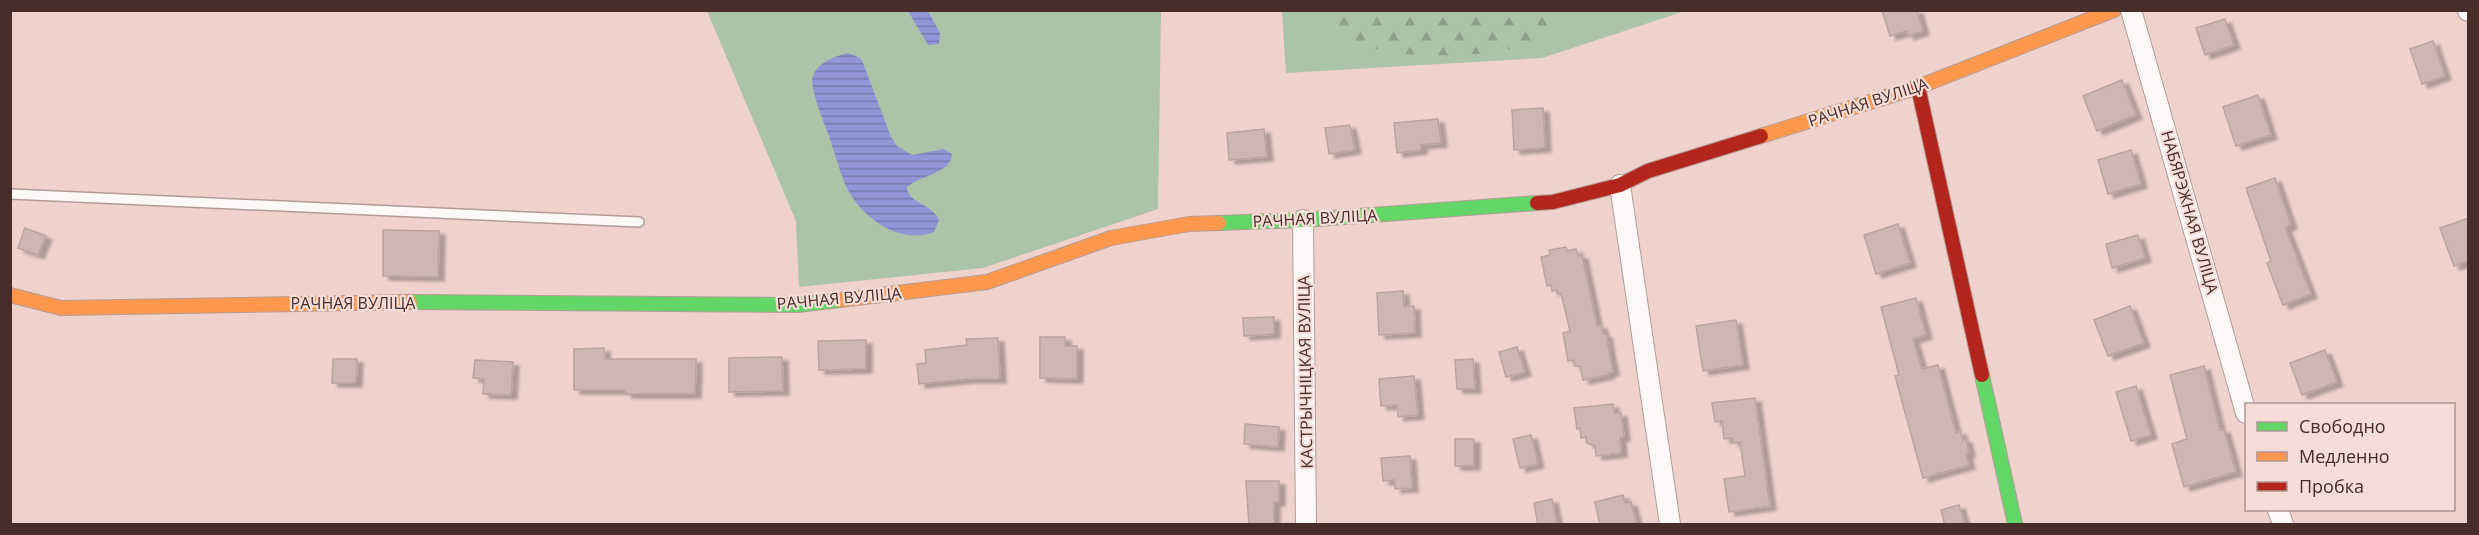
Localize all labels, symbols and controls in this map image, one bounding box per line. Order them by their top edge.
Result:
street label: РАЧНАЯ ВУЛІЦА [1805,72,1932,132]
street label: НАБЯРЭЖНАЯ ВУЛІЦА [2156,128,2224,297]
street label: РАЧНАЯ ВУЛІЦА [1252,204,1379,232]
street label: КАСТРЫЧНІЦКАЯ ВУЛІЦА [1292,274,1318,469]
street label: РАЧНАЯ ВУЛІЦА [776,282,903,314]
street label: РАЧНАЯ ВУЛІЦА [291,292,416,314]
legend [2245,403,2455,511]
text: Свободно [2299,414,2386,438]
text: Медленно [2299,444,2390,468]
text: Пробка [2299,474,2364,498]

